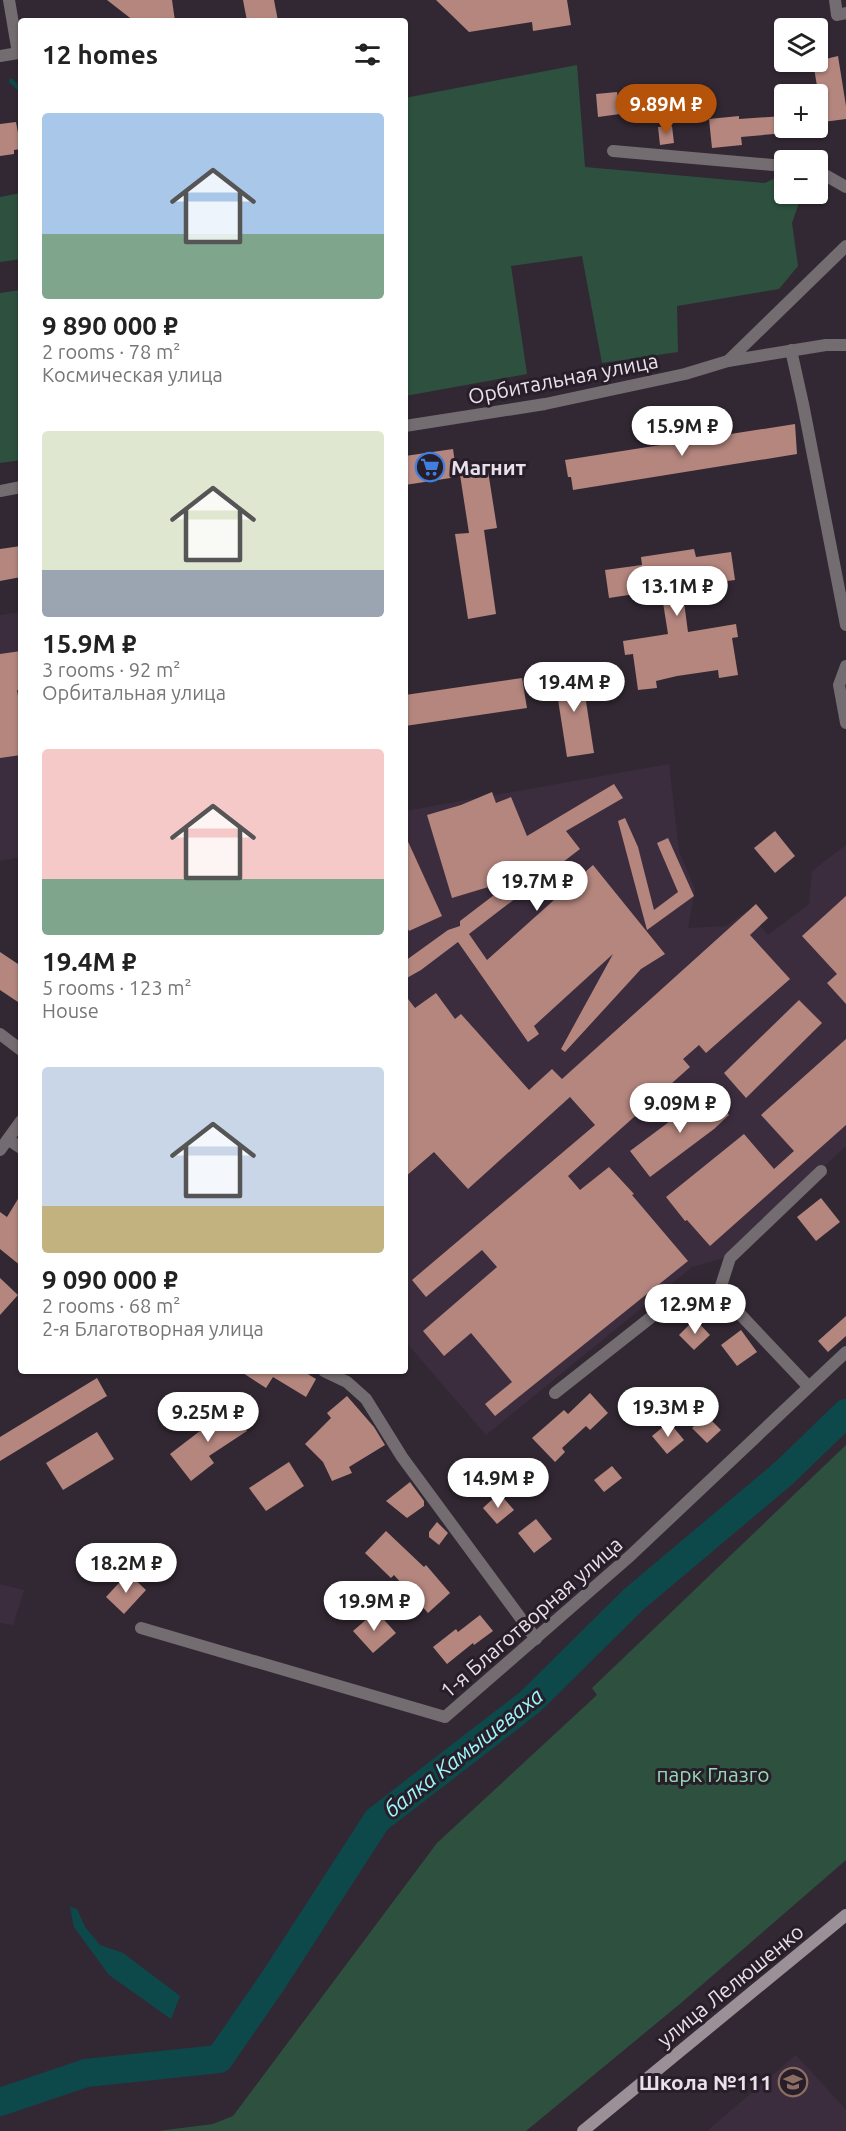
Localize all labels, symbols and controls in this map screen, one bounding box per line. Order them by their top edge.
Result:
map controls [774,18,828,204]
button: layers [774,18,828,72]
icon: filters [351,38,384,71]
text: 12 homes [42,40,158,69]
pin: 9.89M ₽ [611,84,721,135]
button: + [774,84,828,138]
text: 9.89M ₽ [630,92,702,115]
button: − [774,150,828,204]
icon: home [159,152,267,260]
text: 9 890 000 ₽ [42,311,178,340]
text: 2 rooms · 78 m² [42,340,180,363]
street label: Орбитальная улица [466,348,660,408]
text: Космическая улица [42,363,223,386]
pin: 15.9M ₽ [627,406,737,457]
text: 15.9M ₽ [646,414,718,437]
supermarket icon: Магнит [414,451,446,483]
place label: Магнит [451,455,527,479]
icon: home [159,470,267,578]
pin: 13.1M ₽ [622,566,732,617]
text: 13.1M ₽ [641,574,713,597]
text: 15.9M ₽ [42,629,136,658]
text: 3 rooms · 92 m² [42,658,180,681]
pin: 19.4M ₽ [519,662,629,713]
text: 19.4M ₽ [538,670,610,693]
text: Орбитальная улица [42,681,226,704]
icon: home [159,788,267,896]
pin: 19.7M ₽ [482,861,592,912]
text: 19.7M ₽ [501,869,573,892]
text: 19.4M ₽ [42,947,136,976]
text: 5 rooms · 123 m² [42,976,192,999]
text: House [42,999,99,1022]
pin: 9.09M ₽ [625,1083,735,1134]
text: 9.09M ₽ [644,1091,716,1114]
icon: home [159,1106,267,1214]
text: 9 090 000 ₽ [42,1265,178,1294]
pin: 12.9M ₽ [640,1284,750,1335]
text: 12.9M ₽ [659,1292,731,1315]
text: 2 rooms · 68 m² [42,1294,180,1317]
text: 2-я Благотворная улица [42,1317,264,1340]
pin: 19.3M ₽ [613,1387,723,1438]
pin: 9.25M ₽ [153,1392,263,1443]
text: 19.3M ₽ [632,1395,704,1418]
text: 9.25M ₽ [172,1400,244,1423]
pin: 14.9M ₽ [443,1458,553,1509]
text: 14.9M ₽ [462,1466,534,1489]
street label: 1-я Благотворная улица [435,1532,627,1702]
pin: 18.2M ₽ [71,1543,181,1594]
text: 18.2M ₽ [90,1551,162,1574]
pin: 19.9M ₽ [319,1581,429,1632]
text: 19.9M ₽ [338,1589,410,1612]
water label: балка Камышеваха [379,1682,547,1822]
park label: парк Глазго [656,1762,770,1786]
street label: улица Лелюшенко [652,1919,808,2051]
school or university icon: Школа №111 [777,2066,809,2098]
place label: Школа №111 [639,2070,772,2094]

